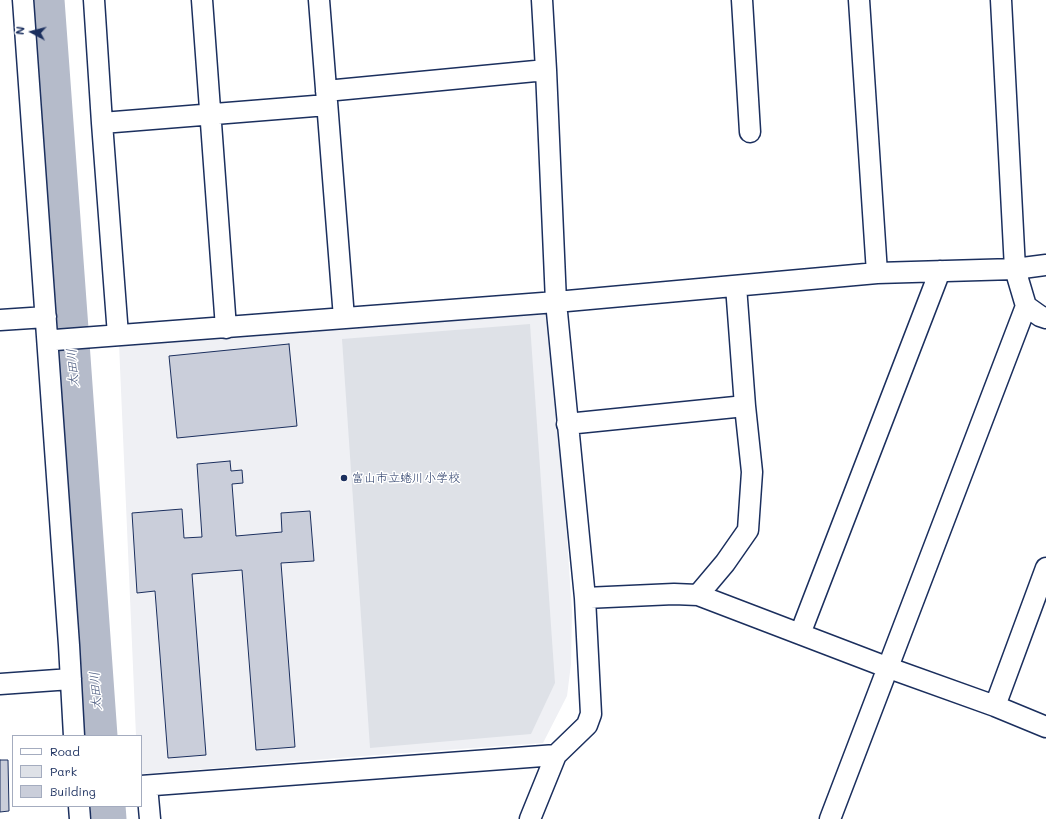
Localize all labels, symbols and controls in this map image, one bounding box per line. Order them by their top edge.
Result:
north arrow [12,12,52,52]
text: N [12,25,28,36]
water label: 太田川 [64,348,82,388]
place label: 富山市立蜷川小学校 [352,471,460,485]
marker: 富山市立蜷川小学校 [339,473,349,483]
water label: 太田川 [87,671,105,711]
legend [12,735,142,807]
text: Road [50,743,80,759]
text: Park [50,763,77,779]
text: Building [50,783,96,799]

